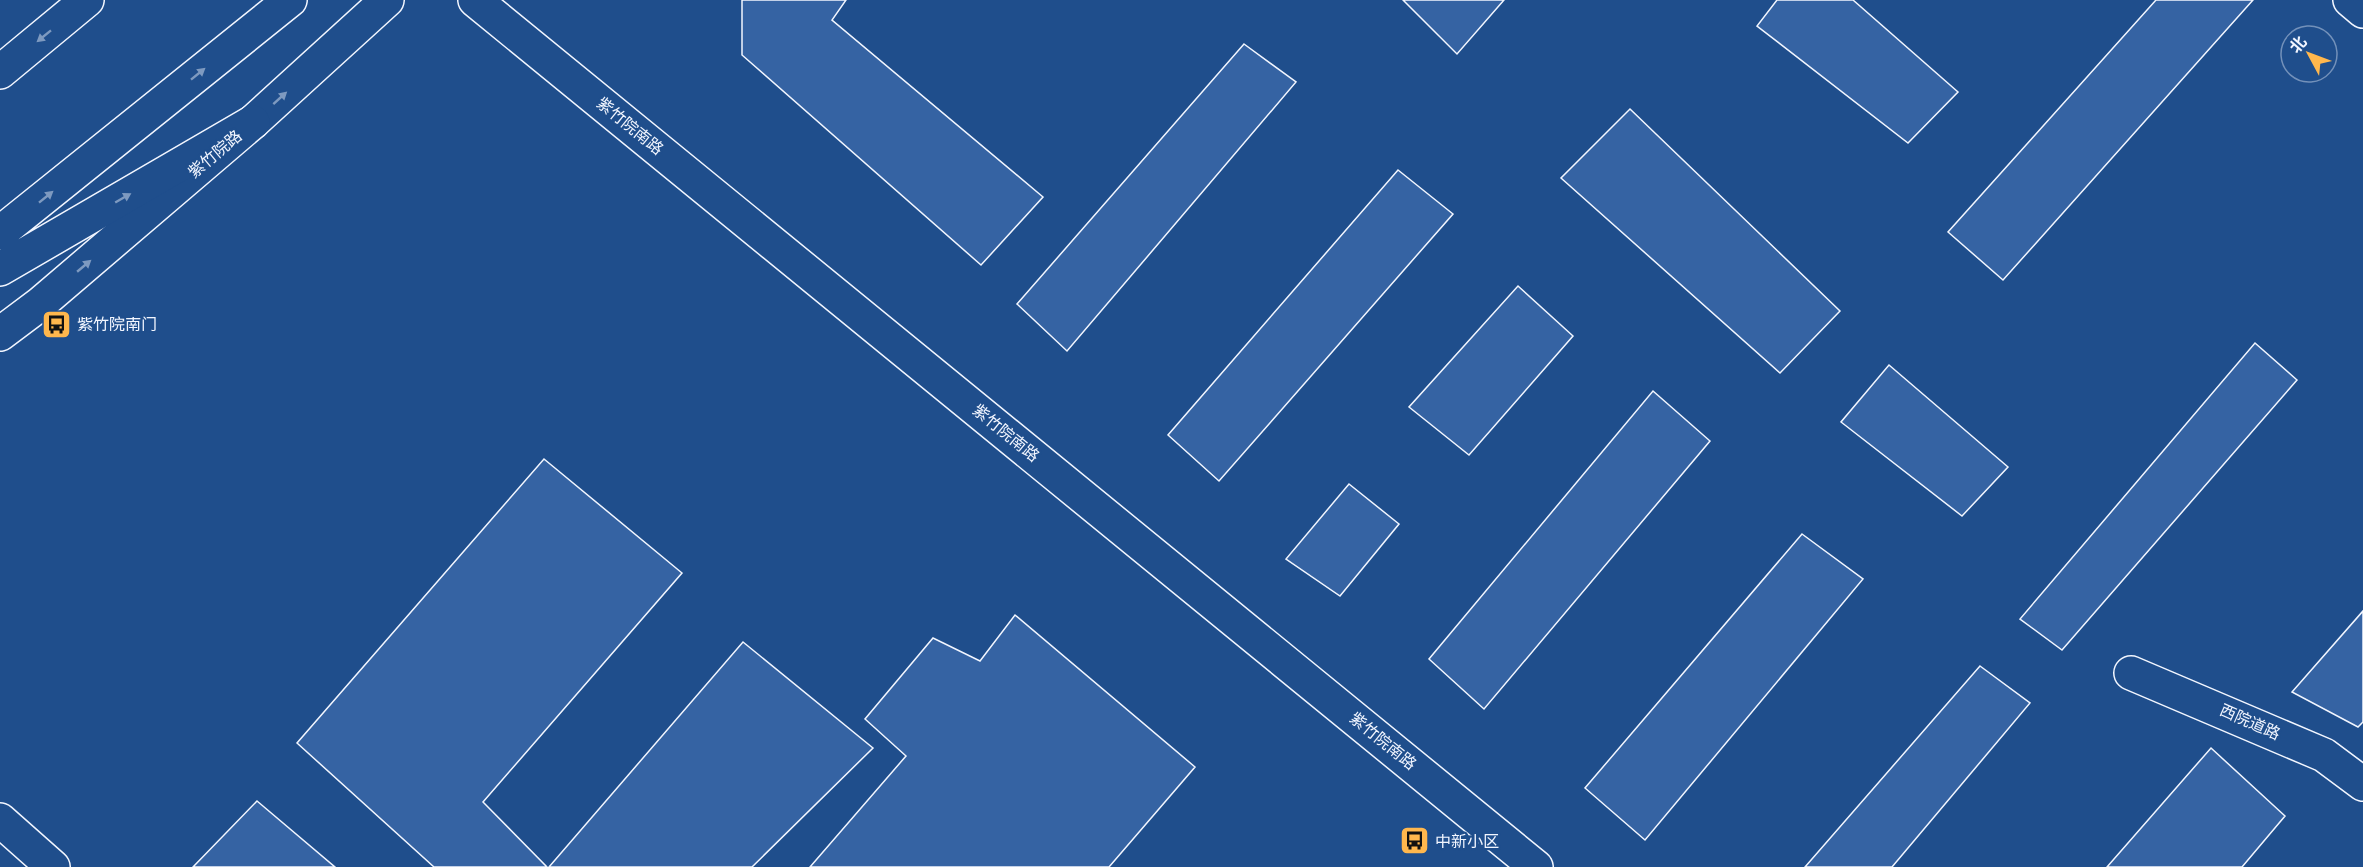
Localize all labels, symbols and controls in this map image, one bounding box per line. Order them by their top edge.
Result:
north arrow [2279,24,2339,84]
one-way arrow [36,29,51,41]
text: 北 [2286,32,2310,57]
one-way arrow [190,69,205,81]
one-way arrow [272,92,287,105]
street label: 紫竹院南路 [593,93,667,159]
street label: 紫竹院路 [184,126,246,182]
one-way arrow [38,191,53,203]
one-way arrow [115,192,131,203]
one-way arrow [76,260,91,273]
bus stop icon: 紫竹院南门 [40,308,72,340]
place label: 紫竹院南门 [77,315,157,334]
street label: 紫竹院南路 [969,400,1043,466]
street label: 西院道路 [2217,700,2283,744]
street label: 紫竹院南路 [1346,708,1420,774]
bus stop icon: 中新小区 [1398,825,1430,857]
place label: 中新小区 [1435,832,1499,851]

